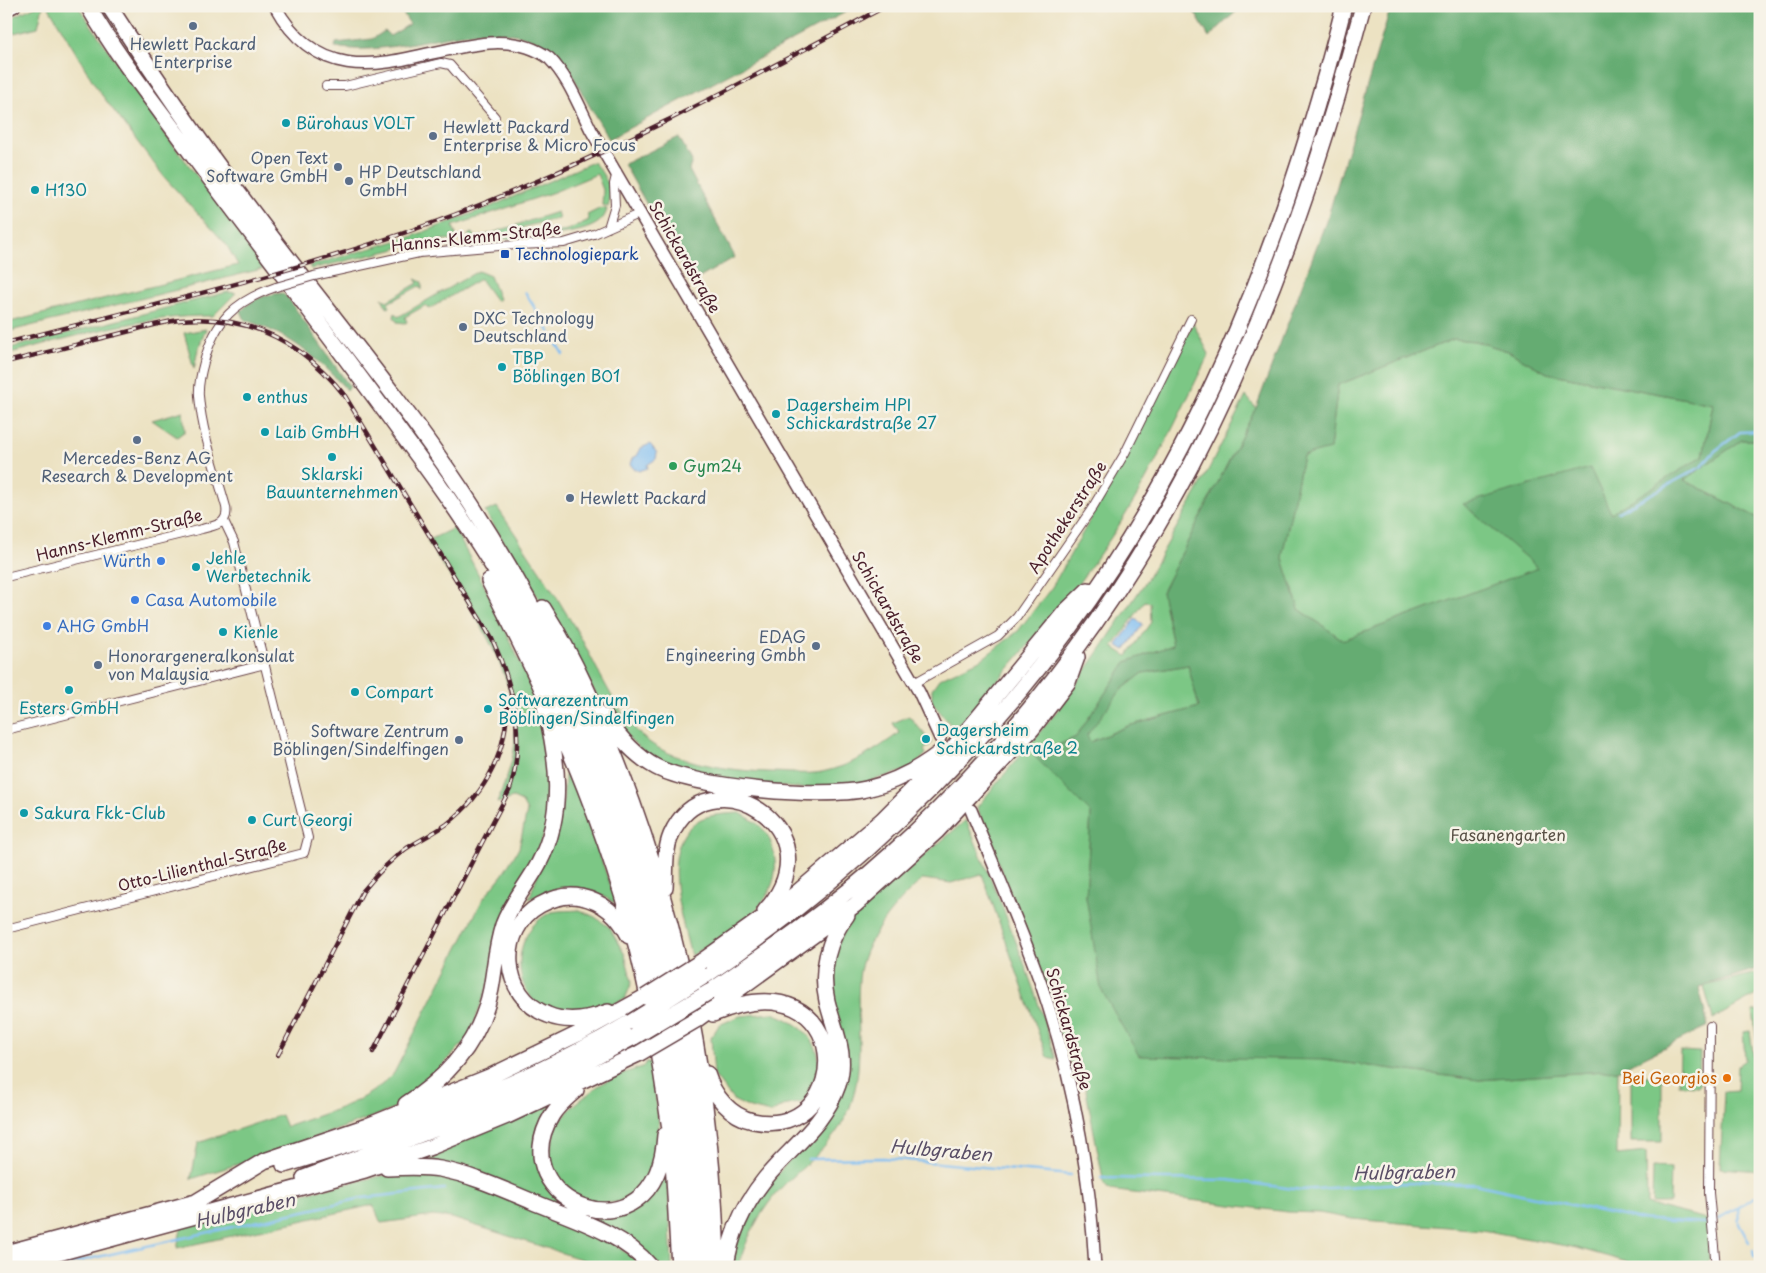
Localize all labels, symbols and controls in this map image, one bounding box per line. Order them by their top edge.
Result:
marker: Hewlett Packard Enterprise [187,20,199,32]
place label: Hewlett Packard Enterprise [130,31,256,73]
place label: Bürohaus VOLT [296,110,415,134]
place label: Hewlett Packard Enterprise & Micro Focus [443,114,636,156]
marker: Bürohaus VOLT [280,117,292,129]
marker: Hewlett Packard Enterprise & Micro Focus [427,130,439,142]
place label: Open Text Software GmbH [206,145,328,187]
place label: HP Deutschland GmbH [359,159,481,201]
marker: Open Text Software GmbH [332,161,344,173]
marker: HP Deutschland GmbH [343,175,355,187]
place label: H130 [45,177,87,201]
marker: H130 [29,184,41,196]
street label: Schickardstraße [644,196,728,317]
street label: Hanns-Klemm-Straße [390,215,562,257]
place label: Technologiepark [515,241,639,265]
marker: Technologiepark [499,248,511,260]
place label: DXC Technology Deutschland [473,305,594,347]
marker: DXC Technology Deutschland [457,321,469,333]
place label: TBP Böblingen B01 [512,345,620,387]
marker: TBP Böblingen B01 [496,361,508,373]
place label: enthus [257,384,308,408]
marker: enthus [241,391,253,403]
place label: Dagersheim HPI Schickardstraße 27 [786,392,937,434]
marker: Dagersheim HPI Schickardstraße 27 [770,408,782,420]
place label: Laib GmbH [275,419,360,443]
marker: Laib GmbH [259,426,271,438]
marker: Mercedes-Benz AG Research & Development [131,434,143,446]
place label: Mercedes-Benz AG Research & Development [41,445,233,487]
marker: Sklarski Bauunternehmen [326,451,338,463]
place label: Gym24 [683,453,742,477]
street label: Apothekerstraße [1021,455,1112,577]
marker: Gym24 [667,460,679,472]
place label: Sklarski Bauunternehmen [266,461,398,503]
place label: Hewlett Packard [580,485,706,509]
marker: Hewlett Packard [564,492,576,504]
street label: Hanns-Klemm-Straße [33,502,204,566]
place label: Jehle Werbetechnik [206,545,311,587]
street label: Schickardstraße [847,546,931,667]
place label: Würth [103,548,151,572]
marker: Würth [155,555,167,567]
marker: Jehle Werbetechnik [190,561,202,573]
place label: Casa Automobile [145,587,277,611]
marker: Casa Automobile [129,594,141,606]
place label: AHG GmbH [57,613,149,637]
place label: Kienle [233,619,279,643]
marker: AHG GmbH [41,620,53,632]
place label: EDAG Engineering Gmbh [666,624,806,666]
marker: Kienle [217,626,229,638]
marker: EDAG Engineering Gmbh [810,640,822,652]
place label: Honorargeneralkonsulat von Malaysia [108,643,295,685]
marker: Honorargeneralkonsulat von Malaysia [92,659,104,671]
place label: Compart [365,679,434,703]
marker: Esters GmbH [63,684,75,696]
marker: Compart [349,686,361,698]
place label: Softwarezentrum Böblingen/Sindelfingen [498,687,675,729]
place label: Esters GmbH [19,695,119,719]
marker: Softwarezentrum Böblingen/Sindelfingen [482,703,494,715]
place label: Dagersheim Schickardstraße 2 [936,717,1078,759]
place label: Software Zentrum Böblingen/Sindelfingen [272,718,449,760]
marker: Dagersheim Schickardstraße 2 [920,733,932,745]
marker: Software Zentrum Böblingen/Sindelfingen [453,734,465,746]
place label: Sakura Fkk-Club [34,800,166,824]
marker: Sakura Fkk-Club [18,807,30,819]
place label: Curt Georgi [262,807,353,831]
marker: Curt Georgi [246,814,258,826]
park label: Fasanengarten [1450,822,1566,846]
street label: Otto-Lilienthal-Straße [115,831,289,897]
street label: Schickardstraße [1041,965,1099,1093]
place label: Bei Georgios [1621,1065,1717,1089]
marker: Bei Georgios [1721,1072,1733,1084]
water label: Hulbgraben [889,1132,994,1167]
water label: Hulbgraben [1353,1157,1456,1186]
water label: Hulbgraben [192,1185,298,1234]

